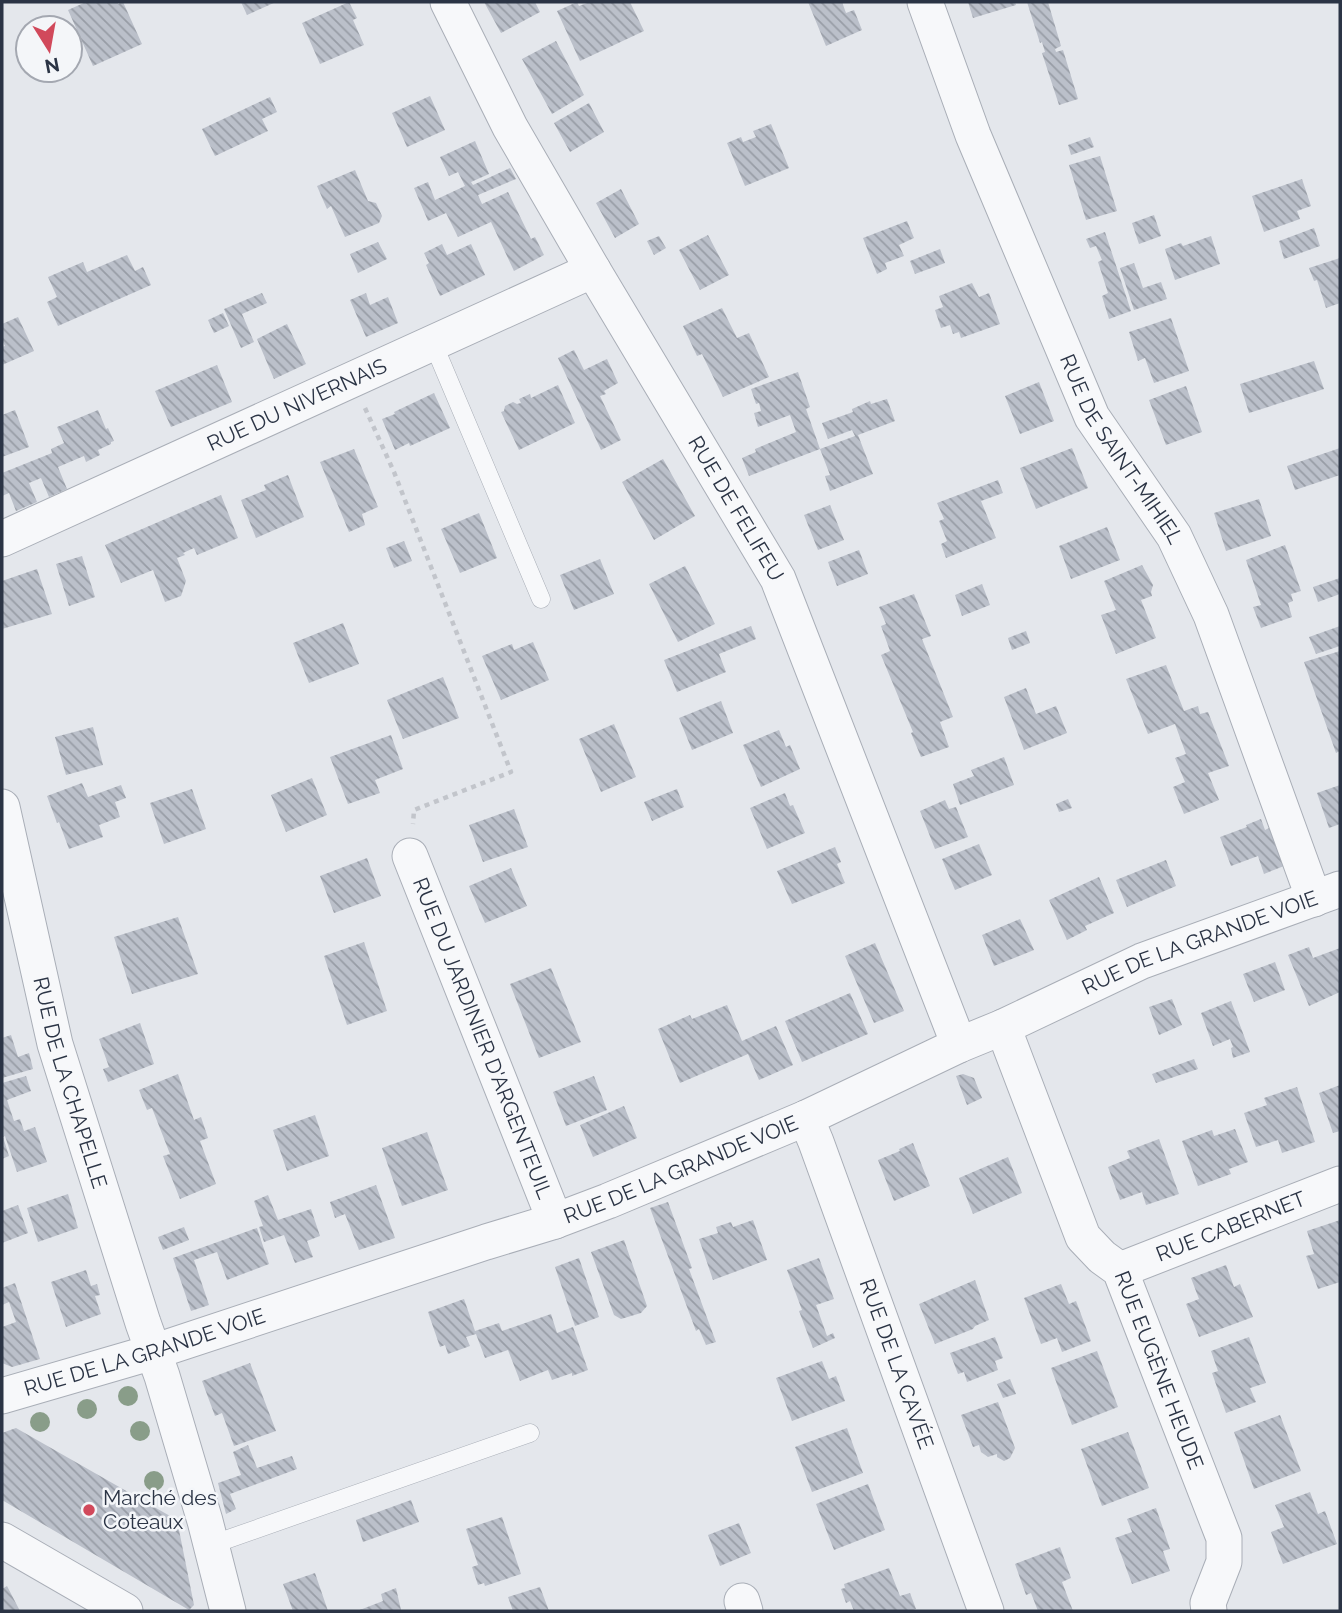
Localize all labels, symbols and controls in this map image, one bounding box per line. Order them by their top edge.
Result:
north arrow [14,14,84,84]
text: N [43,54,61,78]
street label: RUE DE SAINT-MIHIEL [1055,350,1189,548]
street label: RUE DU NIVERNAIS [203,353,391,456]
street label: RUE DE FELIFEU [683,431,789,585]
street label: RUE DU JARDINIER D'ARGENTEUIL [408,874,558,1202]
street label: RUE DE LA GRANDE VOIE [1078,885,1321,1000]
street label: RUE DE LA CHAPELLE [28,974,113,1191]
street label: RUE DE LA GRANDE VOIE [560,1110,802,1229]
street label: RUE CABERNET [1152,1186,1309,1267]
street label: RUE EUGÈNE HEUDE [1110,1267,1209,1473]
street label: RUE DE LA CAVÉE [855,1275,939,1452]
street label: RUE DE LA GRANDE VOIE [21,1303,268,1401]
place label: Marché des Coteaux [103,1485,217,1534]
marker: Marché des Coteaux [81,1502,97,1518]

